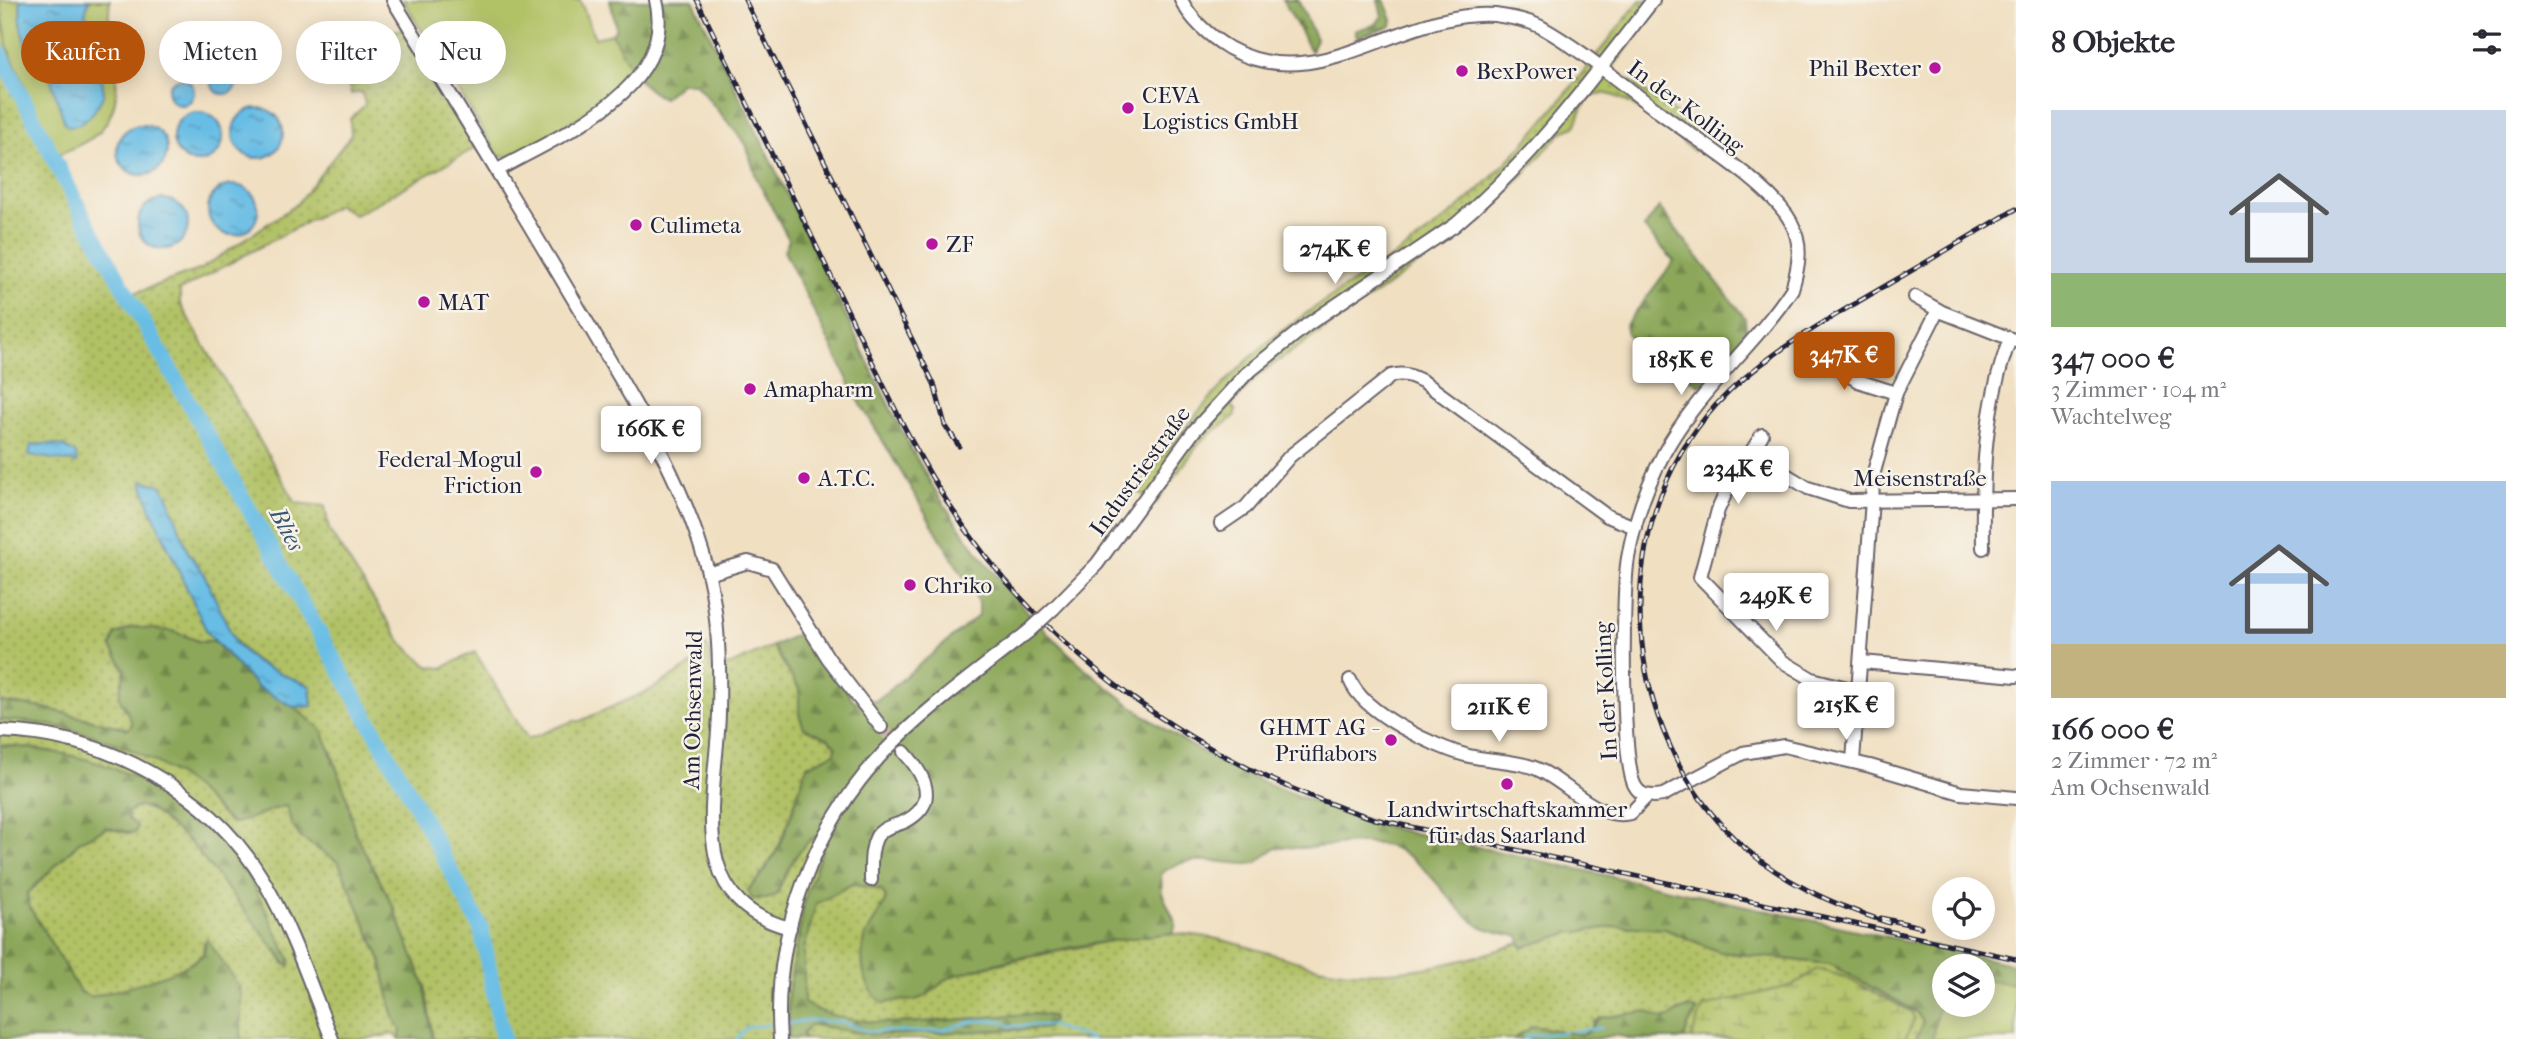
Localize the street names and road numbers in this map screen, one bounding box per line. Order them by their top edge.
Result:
street label: In der Kolling [1622,54,1750,160]
street label: Industriestraße [1084,401,1196,541]
street label: Meisenstraße [1853,465,1987,492]
street label: In der Kolling [1589,620,1623,761]
street label: Am Ochsenwald [678,630,708,791]

